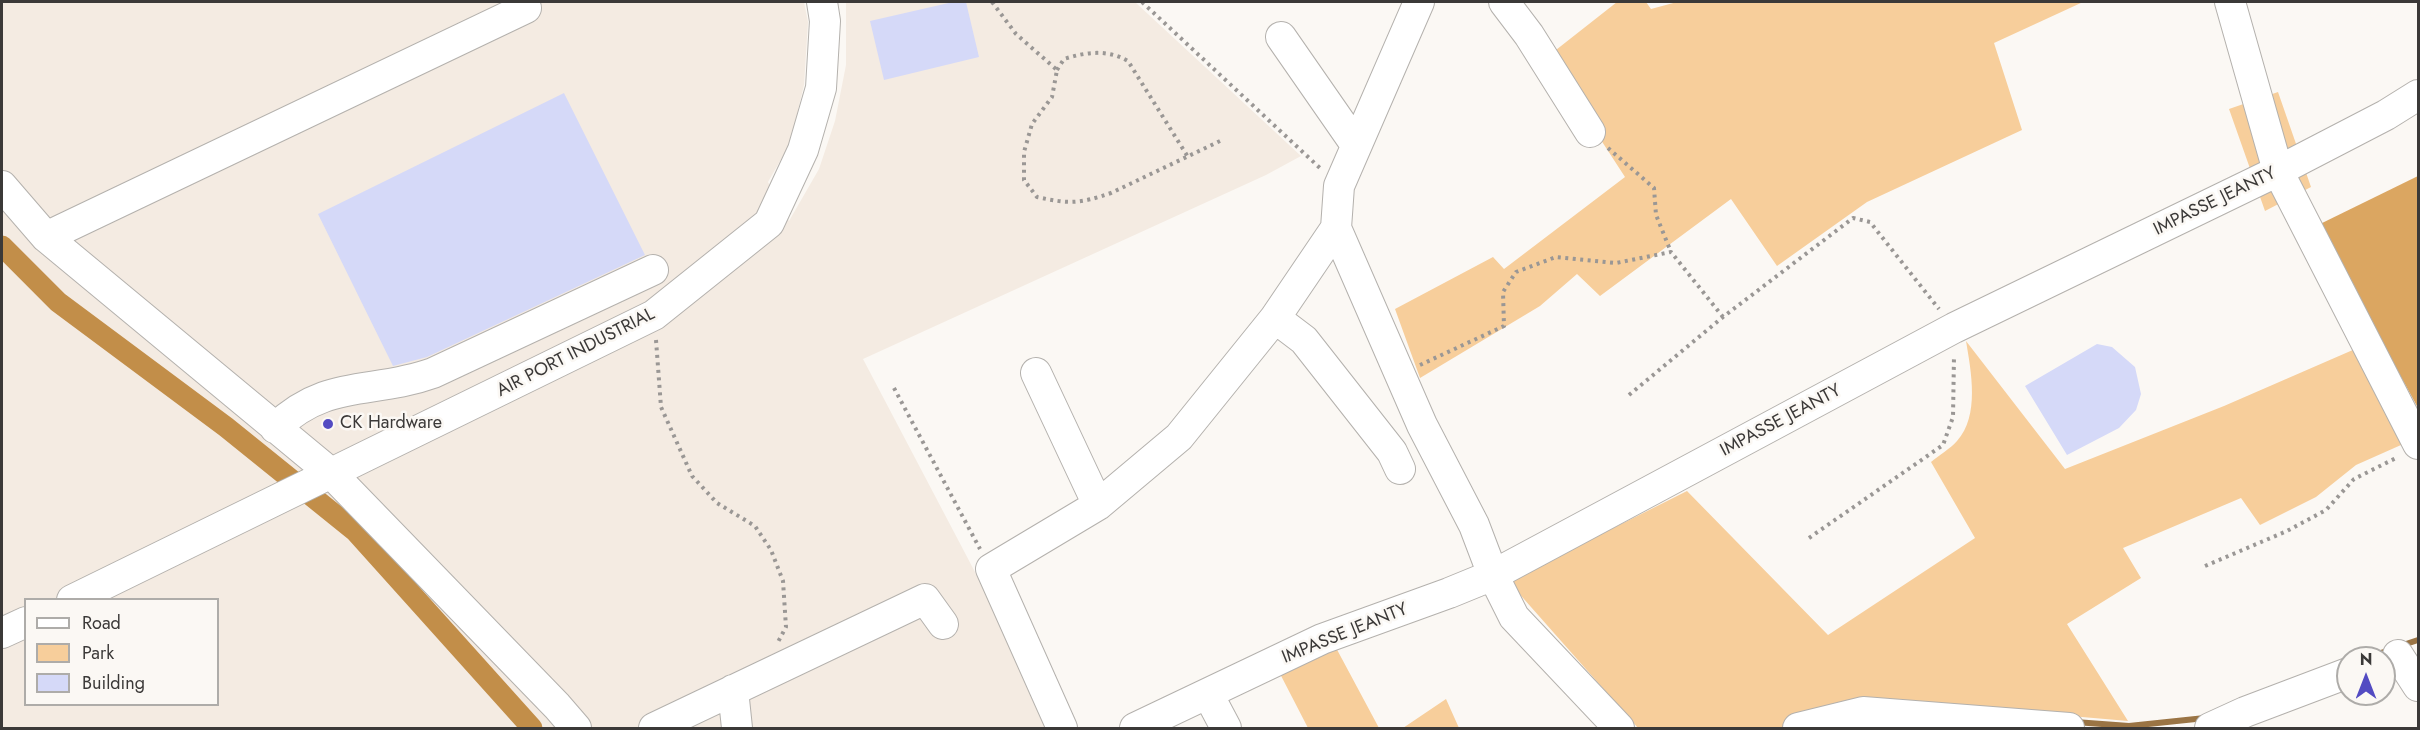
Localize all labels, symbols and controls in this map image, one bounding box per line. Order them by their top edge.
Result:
street label: IMPASSE JEANTY [2150,163,2280,241]
street label: AIR PORT INDUSTRIAL [493,304,659,402]
street label: IMPASSE JEANTY [1717,380,1845,462]
place label: CK Hardware [340,413,442,435]
marker: CK Hardware [321,417,335,431]
legend [24,598,219,706]
street label: IMPASSE JEANTY [1279,599,1411,669]
text: Road [82,610,121,636]
text: Park [82,640,114,666]
north arrow [2336,646,2396,706]
text: N [2360,648,2372,671]
text: Building [82,670,145,696]

